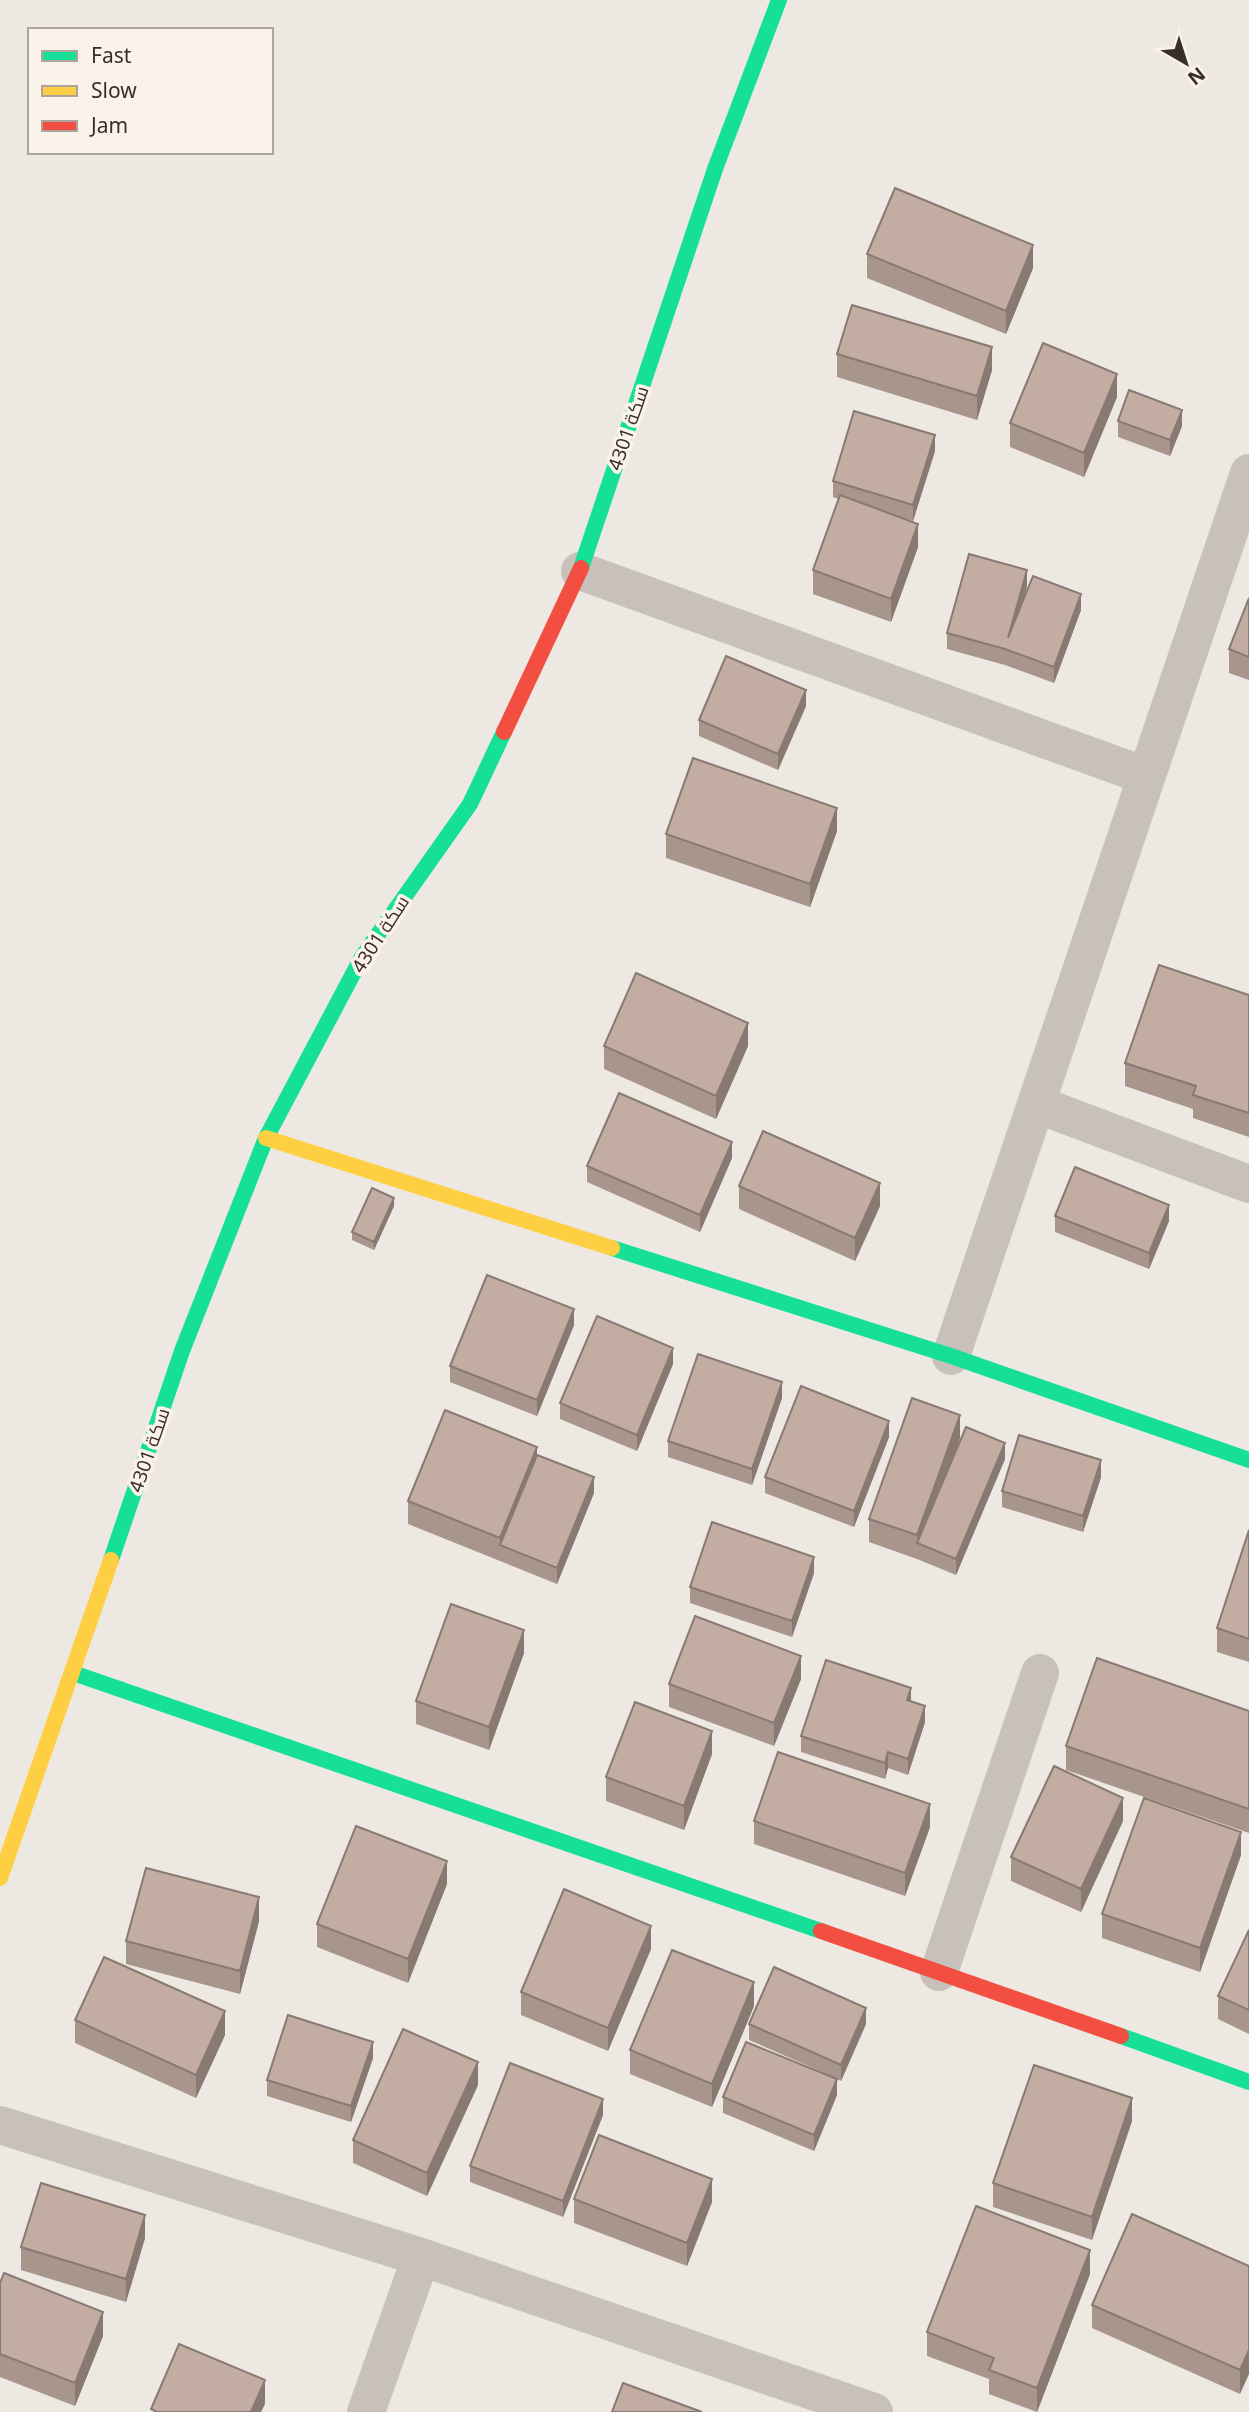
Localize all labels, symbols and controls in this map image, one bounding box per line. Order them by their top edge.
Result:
legend [28,28,273,154]
north arrow [1151,28,1221,98]
text: Fast [91,41,132,69]
text: N [1183,61,1211,91]
text: Slow [91,76,137,104]
text: Jam [89,111,128,139]
street label: سكة 4301 [601,382,655,474]
street label: سكة 4301 [345,890,415,978]
street label: سكة 4301 [122,1404,176,1496]

